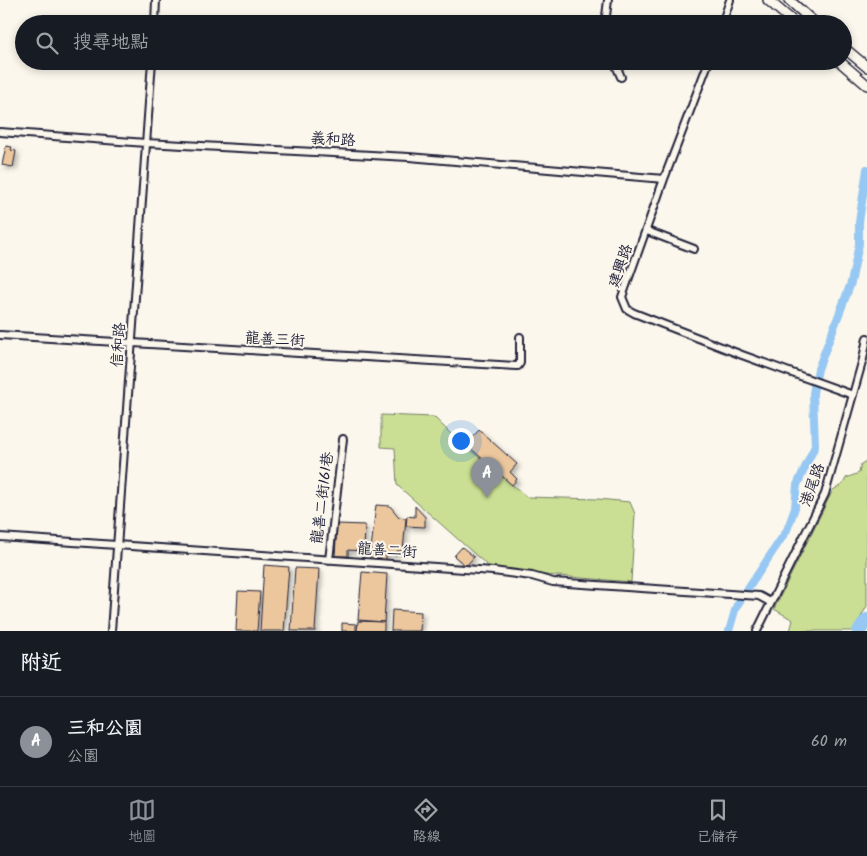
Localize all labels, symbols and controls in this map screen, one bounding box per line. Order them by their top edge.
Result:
search box [15,15,852,70]
text: 搜尋地點 [73,28,149,58]
icon: search [33,29,61,57]
street label: 義和路 [310,127,356,153]
street label: 建興路 [602,241,640,291]
street label: 信和路 [105,322,133,368]
street label: 龍善三街 [244,326,306,354]
your location [448,428,474,454]
street label: 龍善二街161巷 [305,451,341,545]
pin: A [471,457,503,498]
street label: 港尾路 [794,460,832,510]
street label: 龍善二街 [356,537,418,565]
text: 附近 [20,647,62,680]
text: 三和公園 [67,714,143,744]
text: A [31,729,41,754]
text: 60 m [811,729,847,754]
text: 公園 [67,744,99,769]
tab: 地圖 [128,796,156,848]
tab: 路線 [412,796,440,848]
tab: 已儲存 [697,796,739,848]

